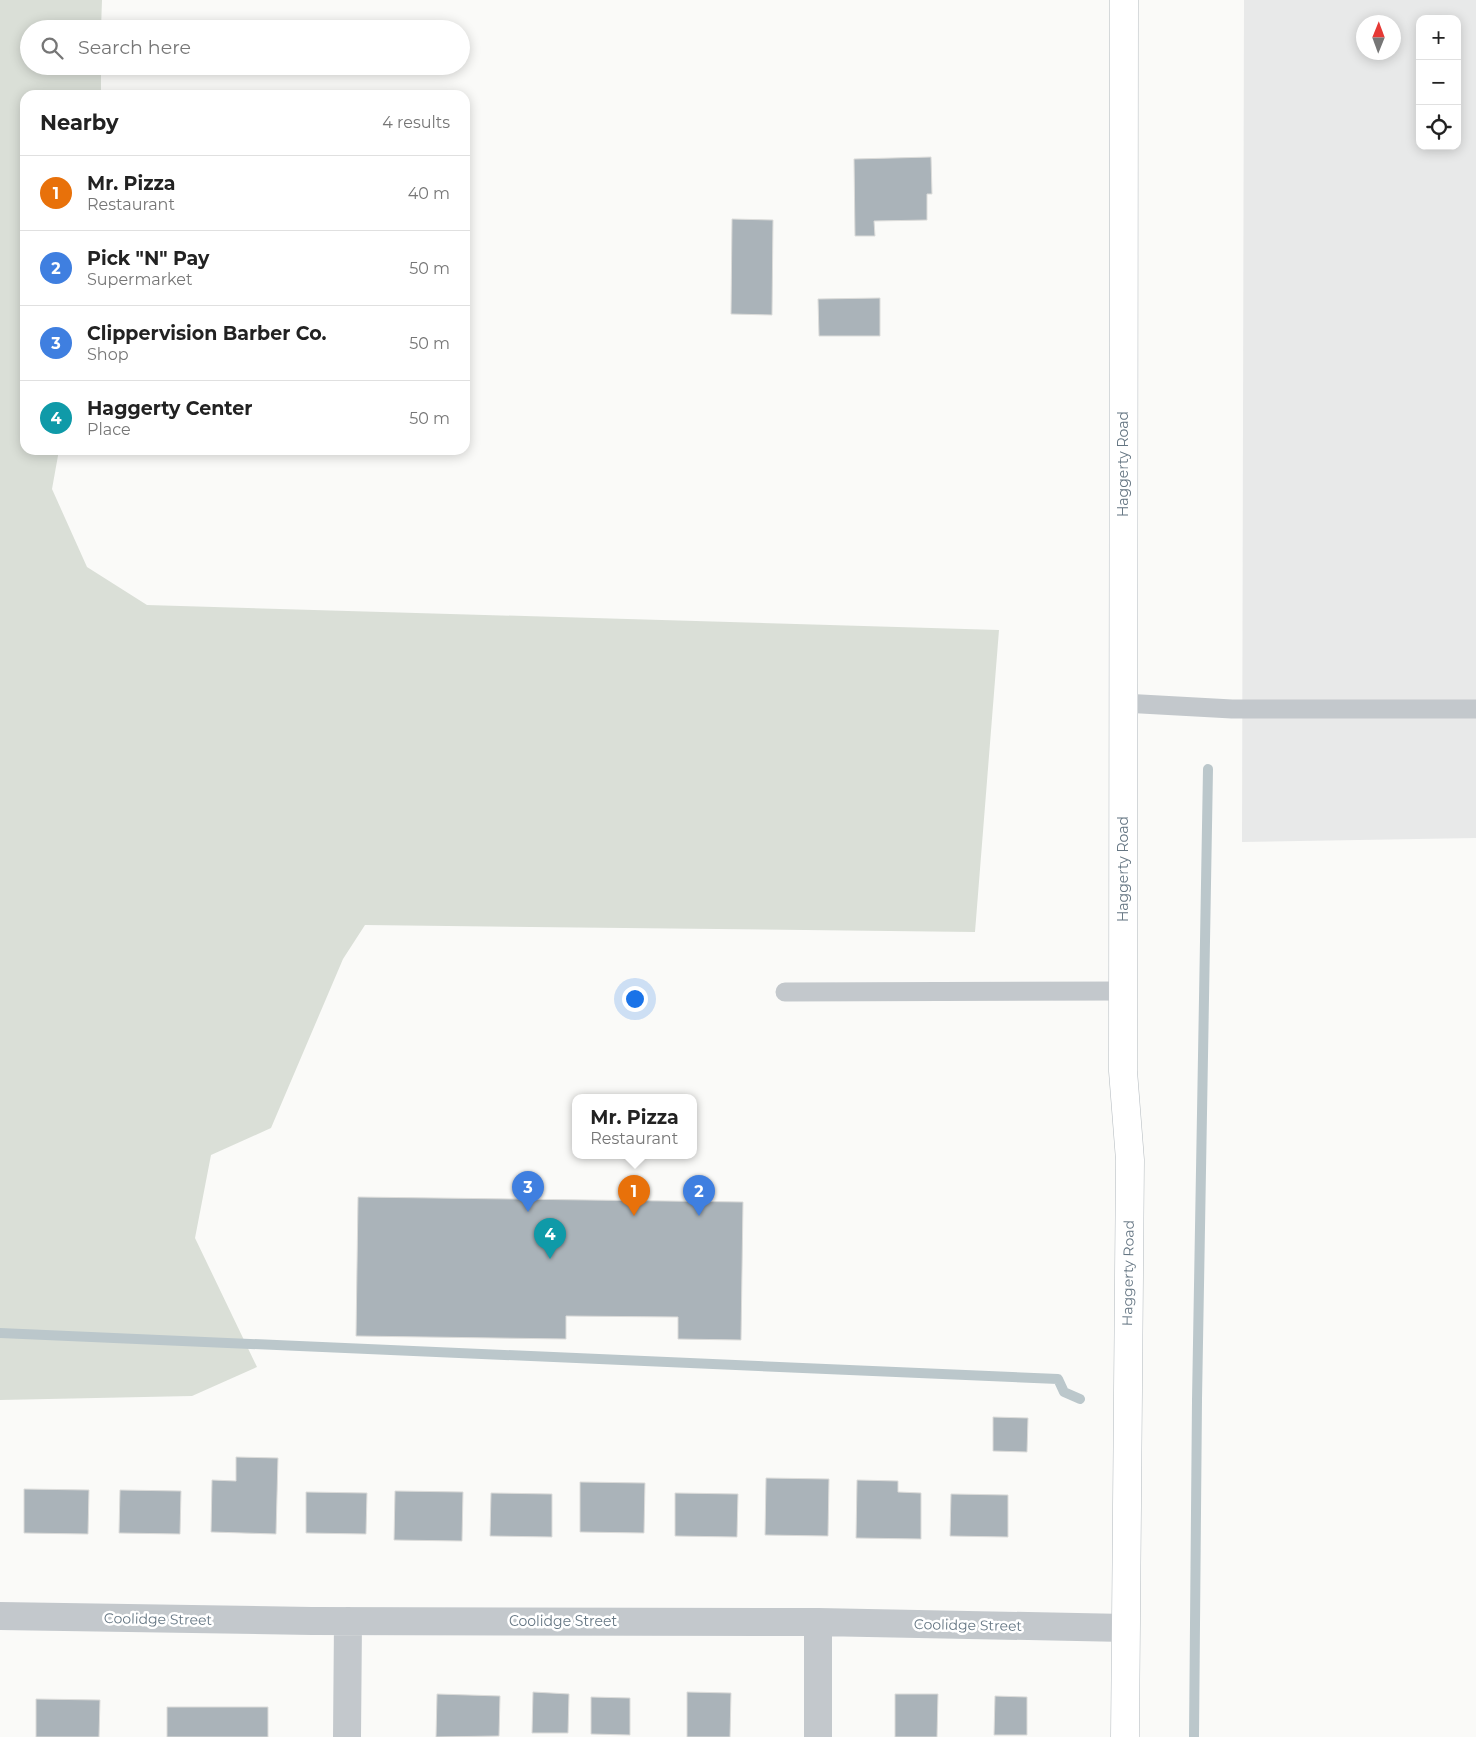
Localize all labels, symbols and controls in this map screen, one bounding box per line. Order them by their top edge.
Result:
north arrow [1356,15,1401,60]
map controls [1416,15,1461,150]
button: + [1416,15,1461,60]
search box [20,20,470,75]
icon: search [38,34,66,62]
text: Search here [78,36,191,59]
button: − [1416,60,1461,105]
button: locate [1416,105,1461,150]
text: Nearby [40,110,119,135]
text: 4 results [382,113,450,132]
text: Mr. Pizza [87,172,175,195]
text: 1 [53,184,59,203]
text: 40 m [408,184,450,203]
text: Restaurant [87,195,175,214]
text: Pick "N" Pay [87,247,209,270]
text: 2 [51,259,61,278]
text: 50 m [409,259,450,278]
text: Supermarket [87,270,193,289]
text: Clippervision Barber Co. [87,322,326,345]
text: 3 [51,334,61,353]
text: 50 m [409,334,450,353]
text: Shop [87,345,129,364]
text: Haggerty Center [87,397,252,420]
text: 4 [50,409,62,428]
text: 50 m [409,409,450,428]
street label: Haggerty Road [1114,411,1132,517]
text: Place [87,420,131,439]
street label: Haggerty Road [1114,816,1132,922]
your location [622,986,648,1012]
popup [572,1094,697,1159]
text: Mr. Pizza [590,1106,679,1129]
text: Restaurant [590,1129,678,1148]
pin: 3 [512,1171,544,1212]
pin: 1 [618,1175,650,1216]
pin: 2 [683,1175,715,1216]
pin: 4 [534,1218,566,1259]
street label: Haggerty Road [1118,1220,1138,1326]
street label: Coolidge Street [104,1609,213,1629]
street label: Coolidge Street [509,1612,617,1630]
street label: Coolidge Street [914,1615,1023,1635]

